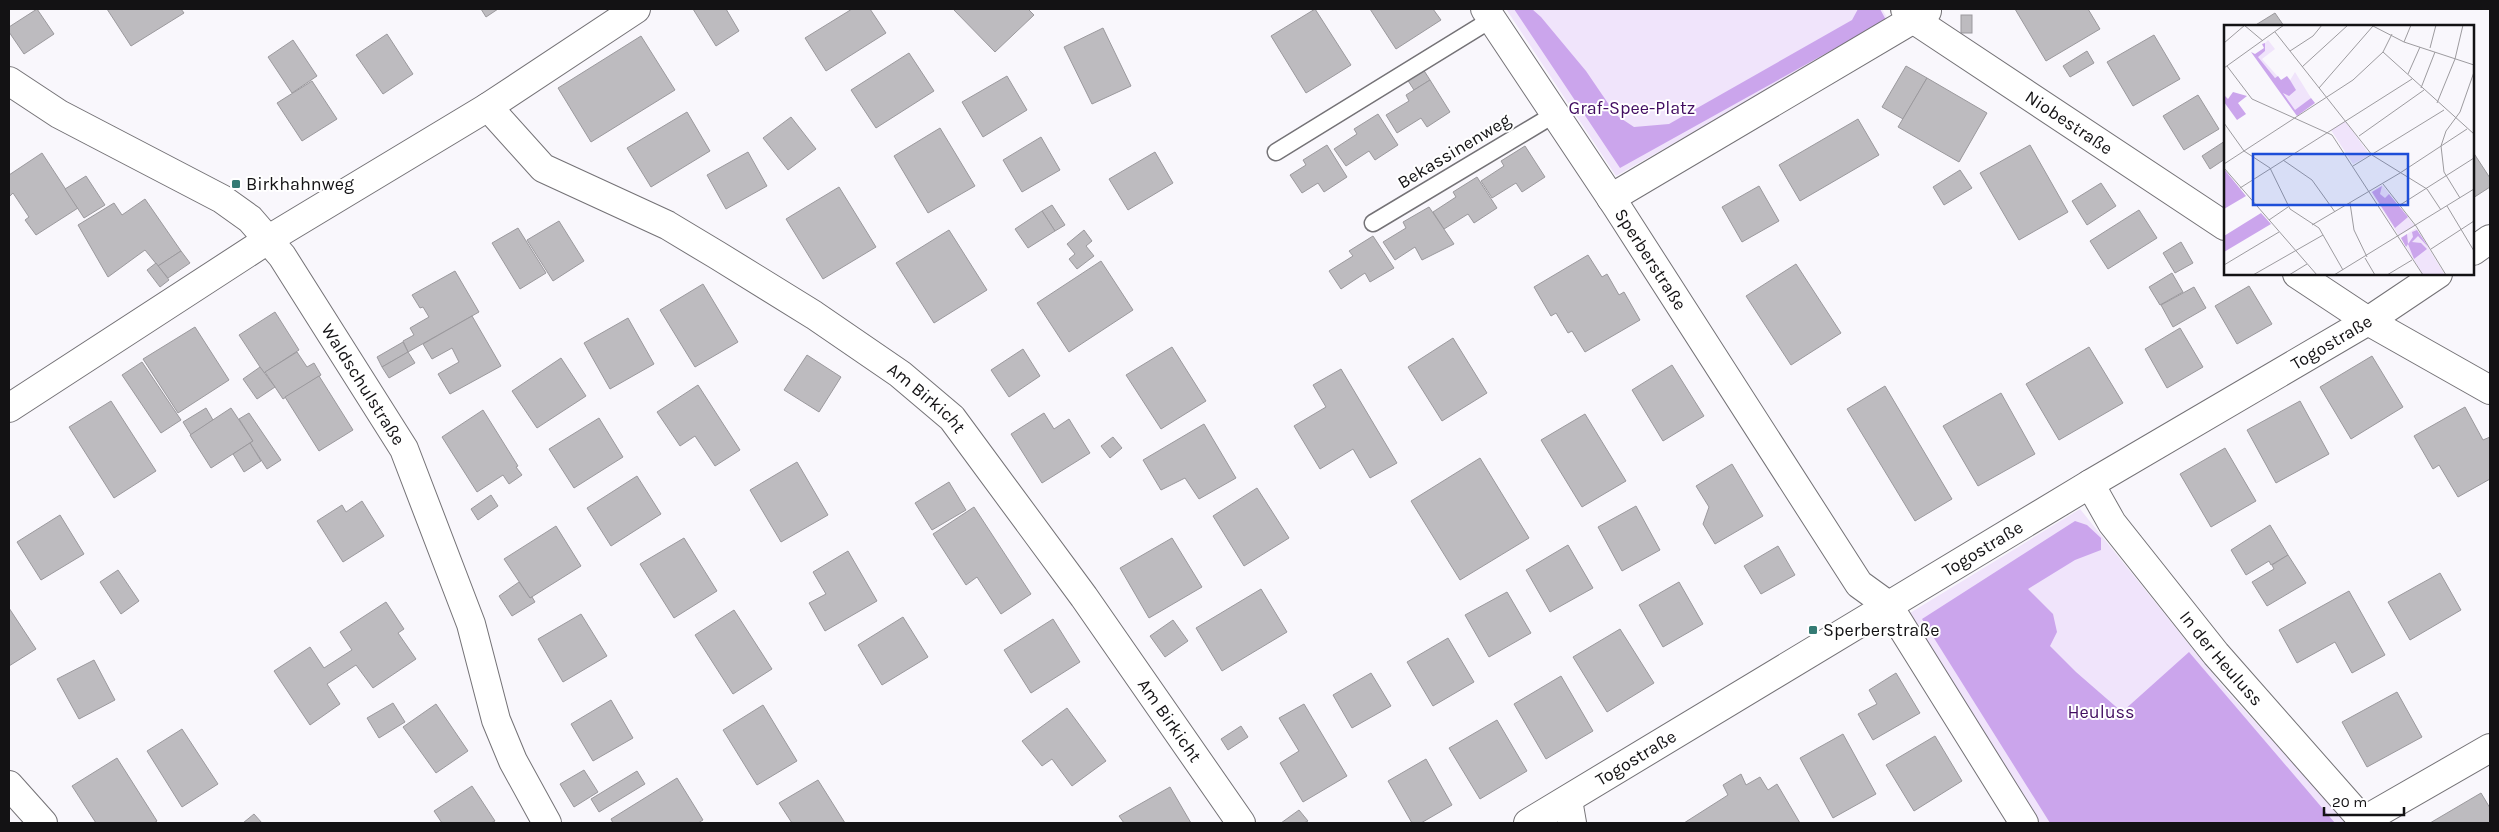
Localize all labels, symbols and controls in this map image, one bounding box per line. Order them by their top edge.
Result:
inset map [2224,25,2474,275]
street label: Niobestraße [2021,86,2117,159]
park label: Graf-Spee-Platz [1569,97,1695,119]
street label: Bekassinenweg [1393,109,1515,193]
place label: Birkhahnweg [246,173,354,195]
marker: Birkhahnweg [230,178,242,190]
street label: Sperberstraße [1610,204,1691,314]
street label: Togostraße [2287,310,2376,375]
street label: Waldschulstraße [317,319,410,449]
street label: Am Birkicht [883,358,971,438]
street label: Togostraße [1938,516,2027,582]
street label: In der Heuluss [2175,606,2268,711]
place label: Sperberstraße [1823,619,1940,641]
marker: Sperberstraße [1807,624,1819,636]
street label: Am Birkicht [1133,674,1207,767]
park label: Heuluss [2067,701,2135,723]
street label: Togostraße [1591,725,1680,791]
scale bar [2324,784,2404,816]
text: 20 m [2332,793,2367,811]

